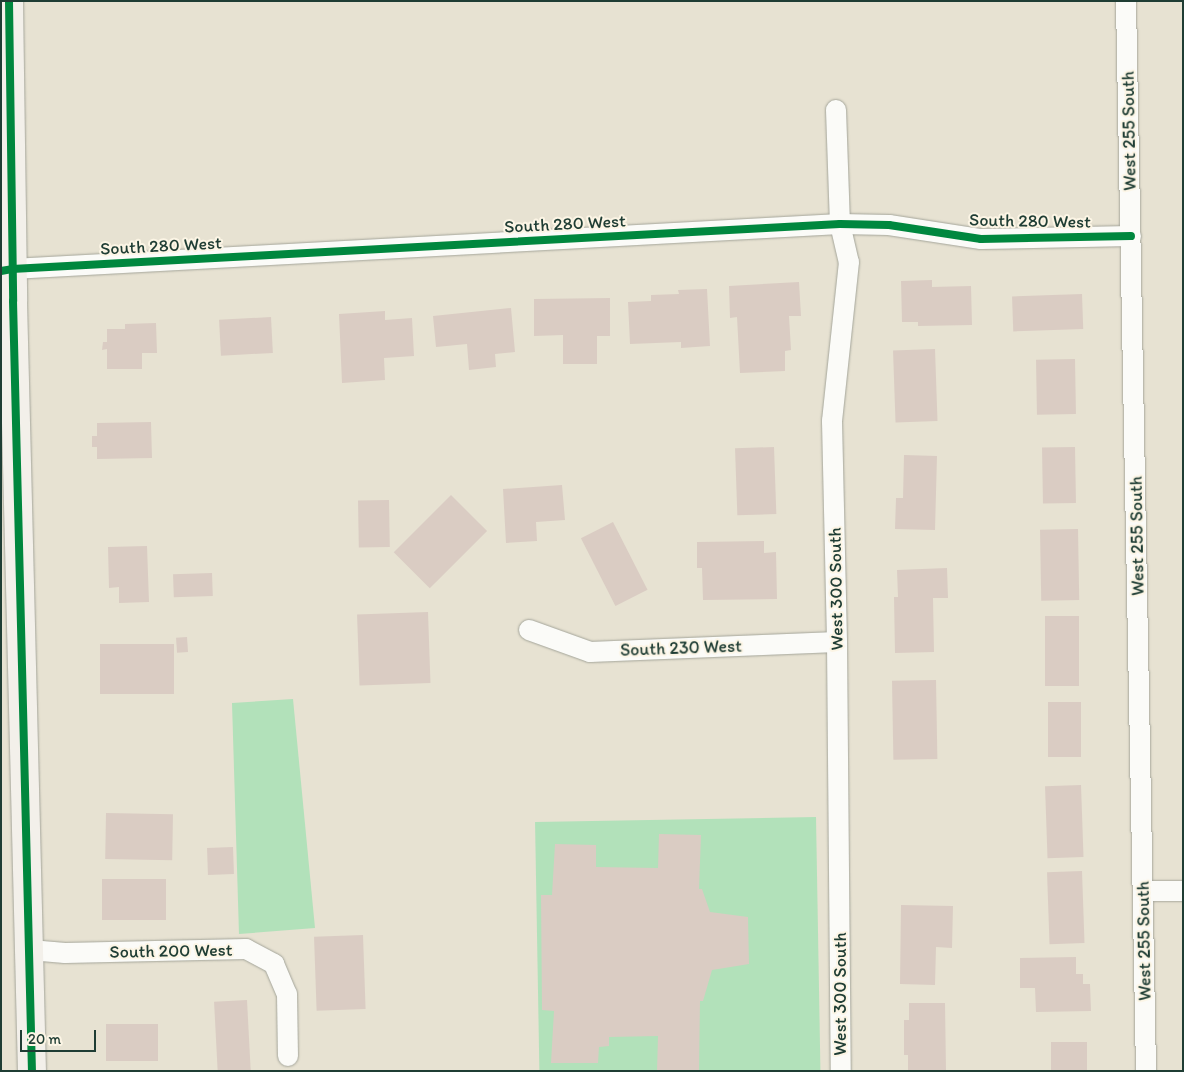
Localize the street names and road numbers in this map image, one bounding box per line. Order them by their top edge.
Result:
street label: West 255 South [1117,71,1141,191]
street label: South 280 West [969,209,1091,233]
street label: South 280 West [504,210,626,238]
street label: South 280 West [100,232,222,260]
street label: West 255 South [1125,476,1149,596]
street label: West 300 South [824,527,848,651]
street label: South 230 West [620,635,742,661]
street label: West 255 South [1132,881,1156,1001]
street label: West 300 South [829,932,851,1056]
street label: South 200 West [109,939,233,963]

